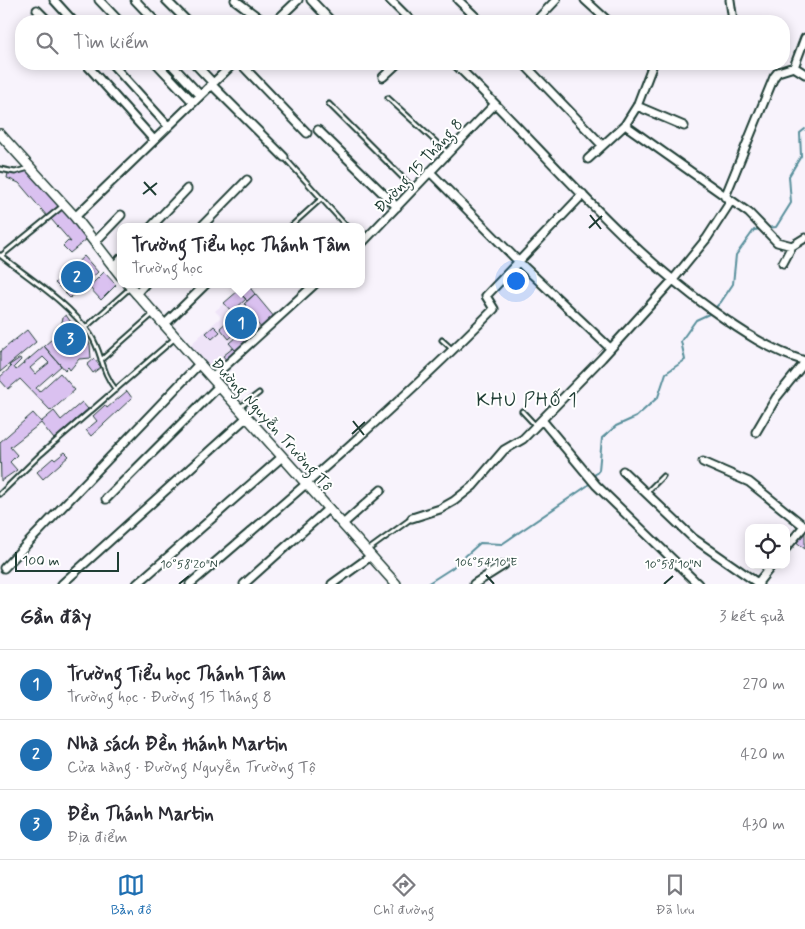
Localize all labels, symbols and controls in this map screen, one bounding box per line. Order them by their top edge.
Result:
search box [15,15,790,70]
icon: search [33,29,61,57]
text: Tìm kiếm [73,30,149,55]
street label: Đường 15 Tháng 8 [370,115,469,218]
popup [117,223,365,288]
text: Trường Tiểu học Thánh Tâm [132,233,351,258]
pin: 2 [61,258,93,296]
text: Trường học [132,258,203,279]
your location [503,268,529,294]
pin: 1 [225,304,257,342]
pin: 3 [54,320,86,358]
street label: Đường Nguyễn Trường Tộ [206,354,337,497]
district label: KHU PHỐ 1 [476,388,578,413]
map controls [745,524,790,569]
button: locate [745,524,790,569]
scale bar [15,549,119,572]
text: 100 m [22,552,60,570]
text: 106°54'10"E [455,555,517,571]
text: 10°58'20"N [160,557,218,573]
text: 10°58'10"N [644,557,702,573]
text: Gần đây [20,603,91,631]
text: 3 kết quả [719,606,785,627]
text: Trường Tiểu học Thánh Tâm [67,662,286,687]
text: 1 [32,674,40,695]
text: 270 m [742,674,785,695]
text: Trường học · Đường 15 Tháng 8 [67,687,272,708]
text: Nhà sách Đền thánh Martin [67,732,288,757]
text: 2 [32,744,40,765]
text: 420 m [741,744,785,765]
text: Cửa hàng · Đường Nguyễn Trường Tộ [67,757,316,778]
text: Đền Thánh Martin [67,802,214,827]
text: 3 [32,814,40,835]
text: 430 m [742,814,785,835]
text: Địa điểm [67,827,128,848]
tab: Bản đồ [111,871,152,919]
tab: Chỉ đường [373,871,434,919]
tab: Đã lưu [656,871,694,919]

